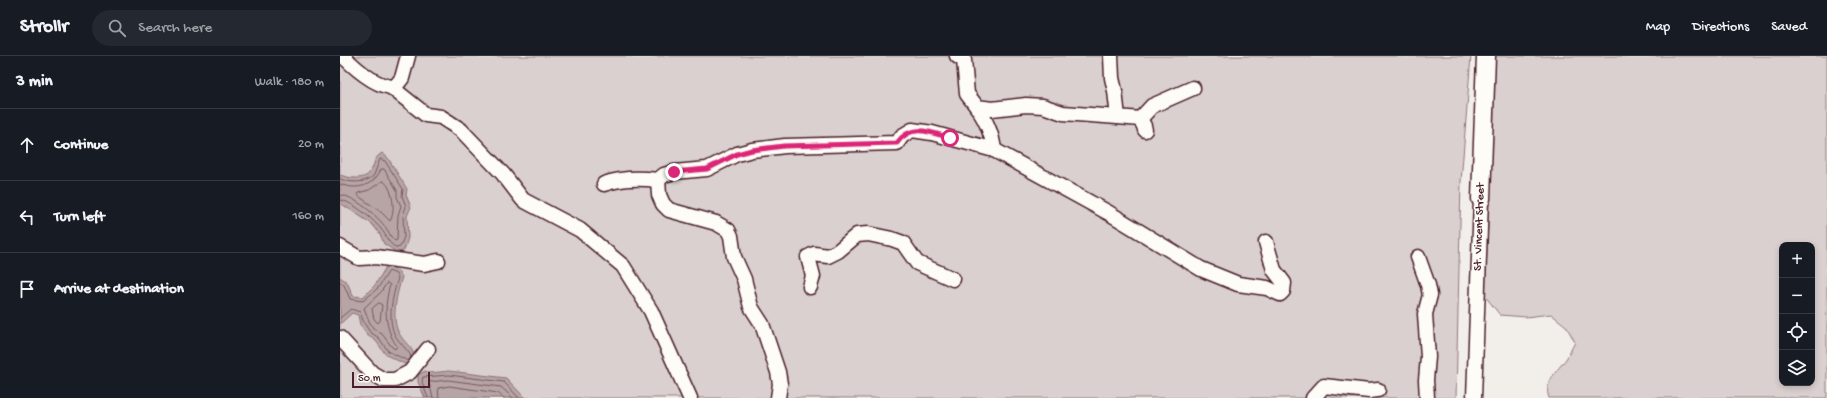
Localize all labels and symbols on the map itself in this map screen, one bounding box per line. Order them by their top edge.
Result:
route start [941,129,959,147]
route end [665,163,683,181]
street label: St. Vincent Street [1471,182,1489,271]
scale bar [352,370,430,389]

